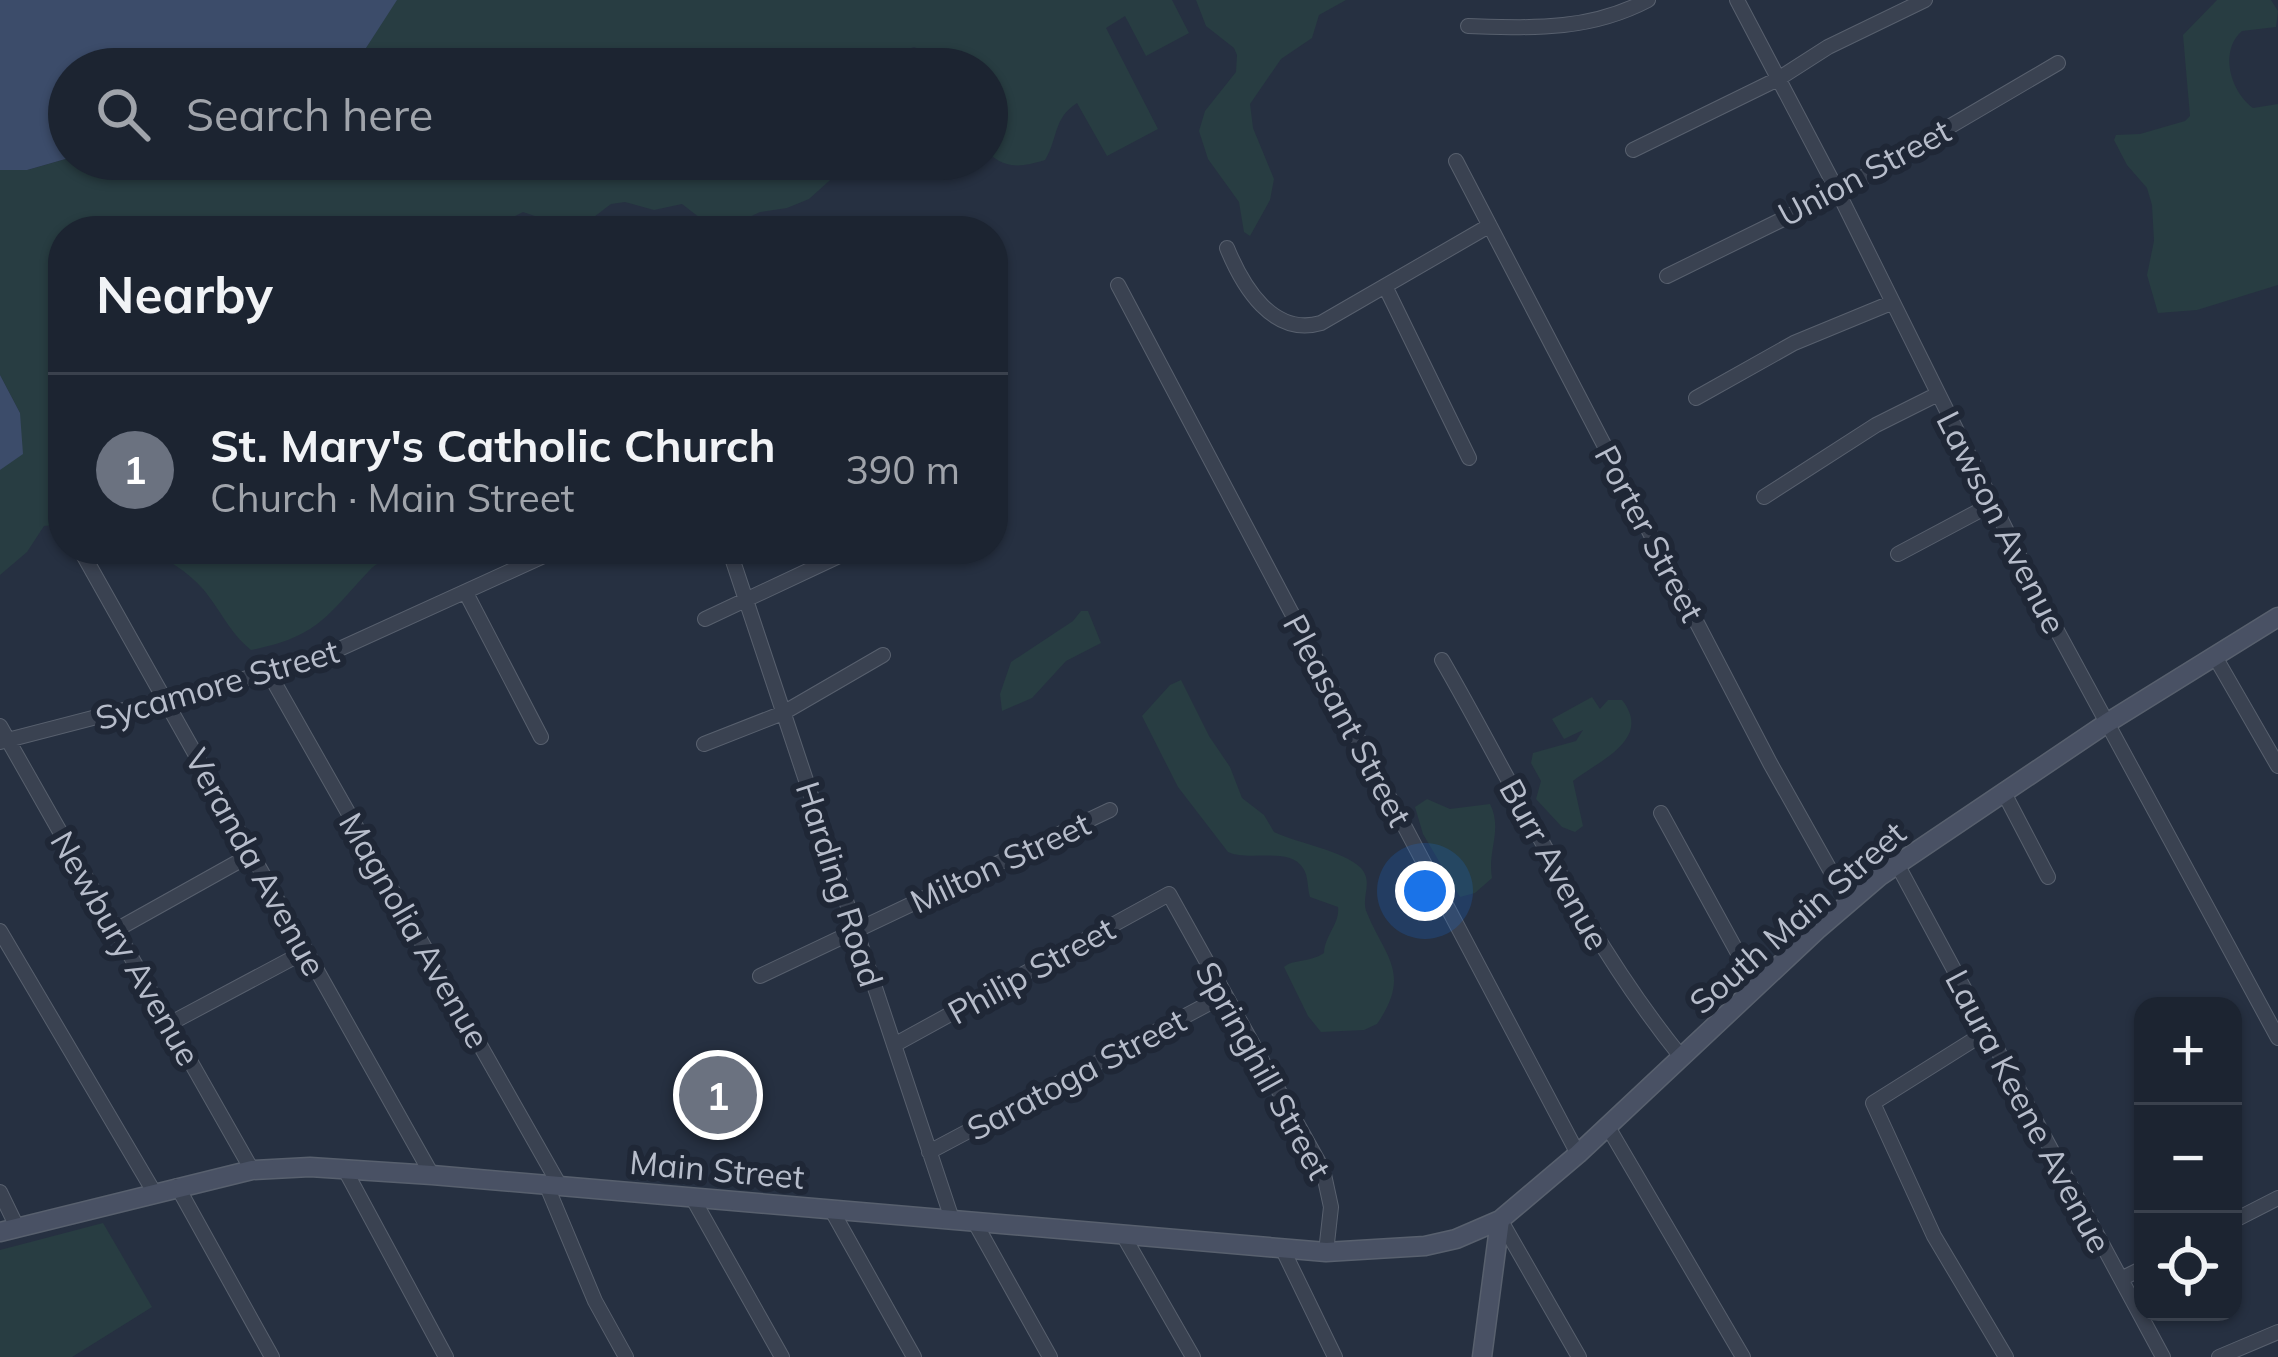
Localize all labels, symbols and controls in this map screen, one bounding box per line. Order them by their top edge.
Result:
search box [48,48,1008,180]
icon: search [90,81,156,147]
text: Search here [186,86,433,142]
street label: Union Street [1771,109,1957,235]
text: Nearby [96,262,273,326]
street label: Lawson Avenue [1928,404,2076,640]
text: St. Mary's Catholic Church [210,417,776,473]
street label: Porter Street [1586,438,1714,628]
text: 1 [123,445,147,494]
text: 390 m [845,445,960,494]
text: Church · Main Street [210,473,575,522]
street label: Pleasant Street [1275,607,1421,833]
street label: Sycamore Street [91,630,343,738]
street label: Veranda Avenue [177,741,335,983]
street label: Burr Avenue [1491,771,1619,957]
street label: Harding Road [788,776,892,992]
street label: Milton Street [904,803,1096,921]
street label: Magnolia Avenue [331,805,499,1055]
street label: South Main Street [1680,812,1914,1022]
street label: Newbury Avenue [42,823,210,1073]
your location [1395,861,1455,921]
street label: Philip Street [941,907,1121,1033]
street label: Springhill Street [1187,954,1341,1186]
street label: Laura Keene Avenue [1937,963,2121,1259]
map controls [2134,997,2242,1321]
button: + [2134,997,2242,1105]
street label: Saratoga Street [960,999,1192,1149]
pin: 1 [679,1050,757,1140]
button: − [2134,1105,2242,1213]
street label: Main Street [628,1141,806,1197]
button: locate [2134,1213,2242,1321]

